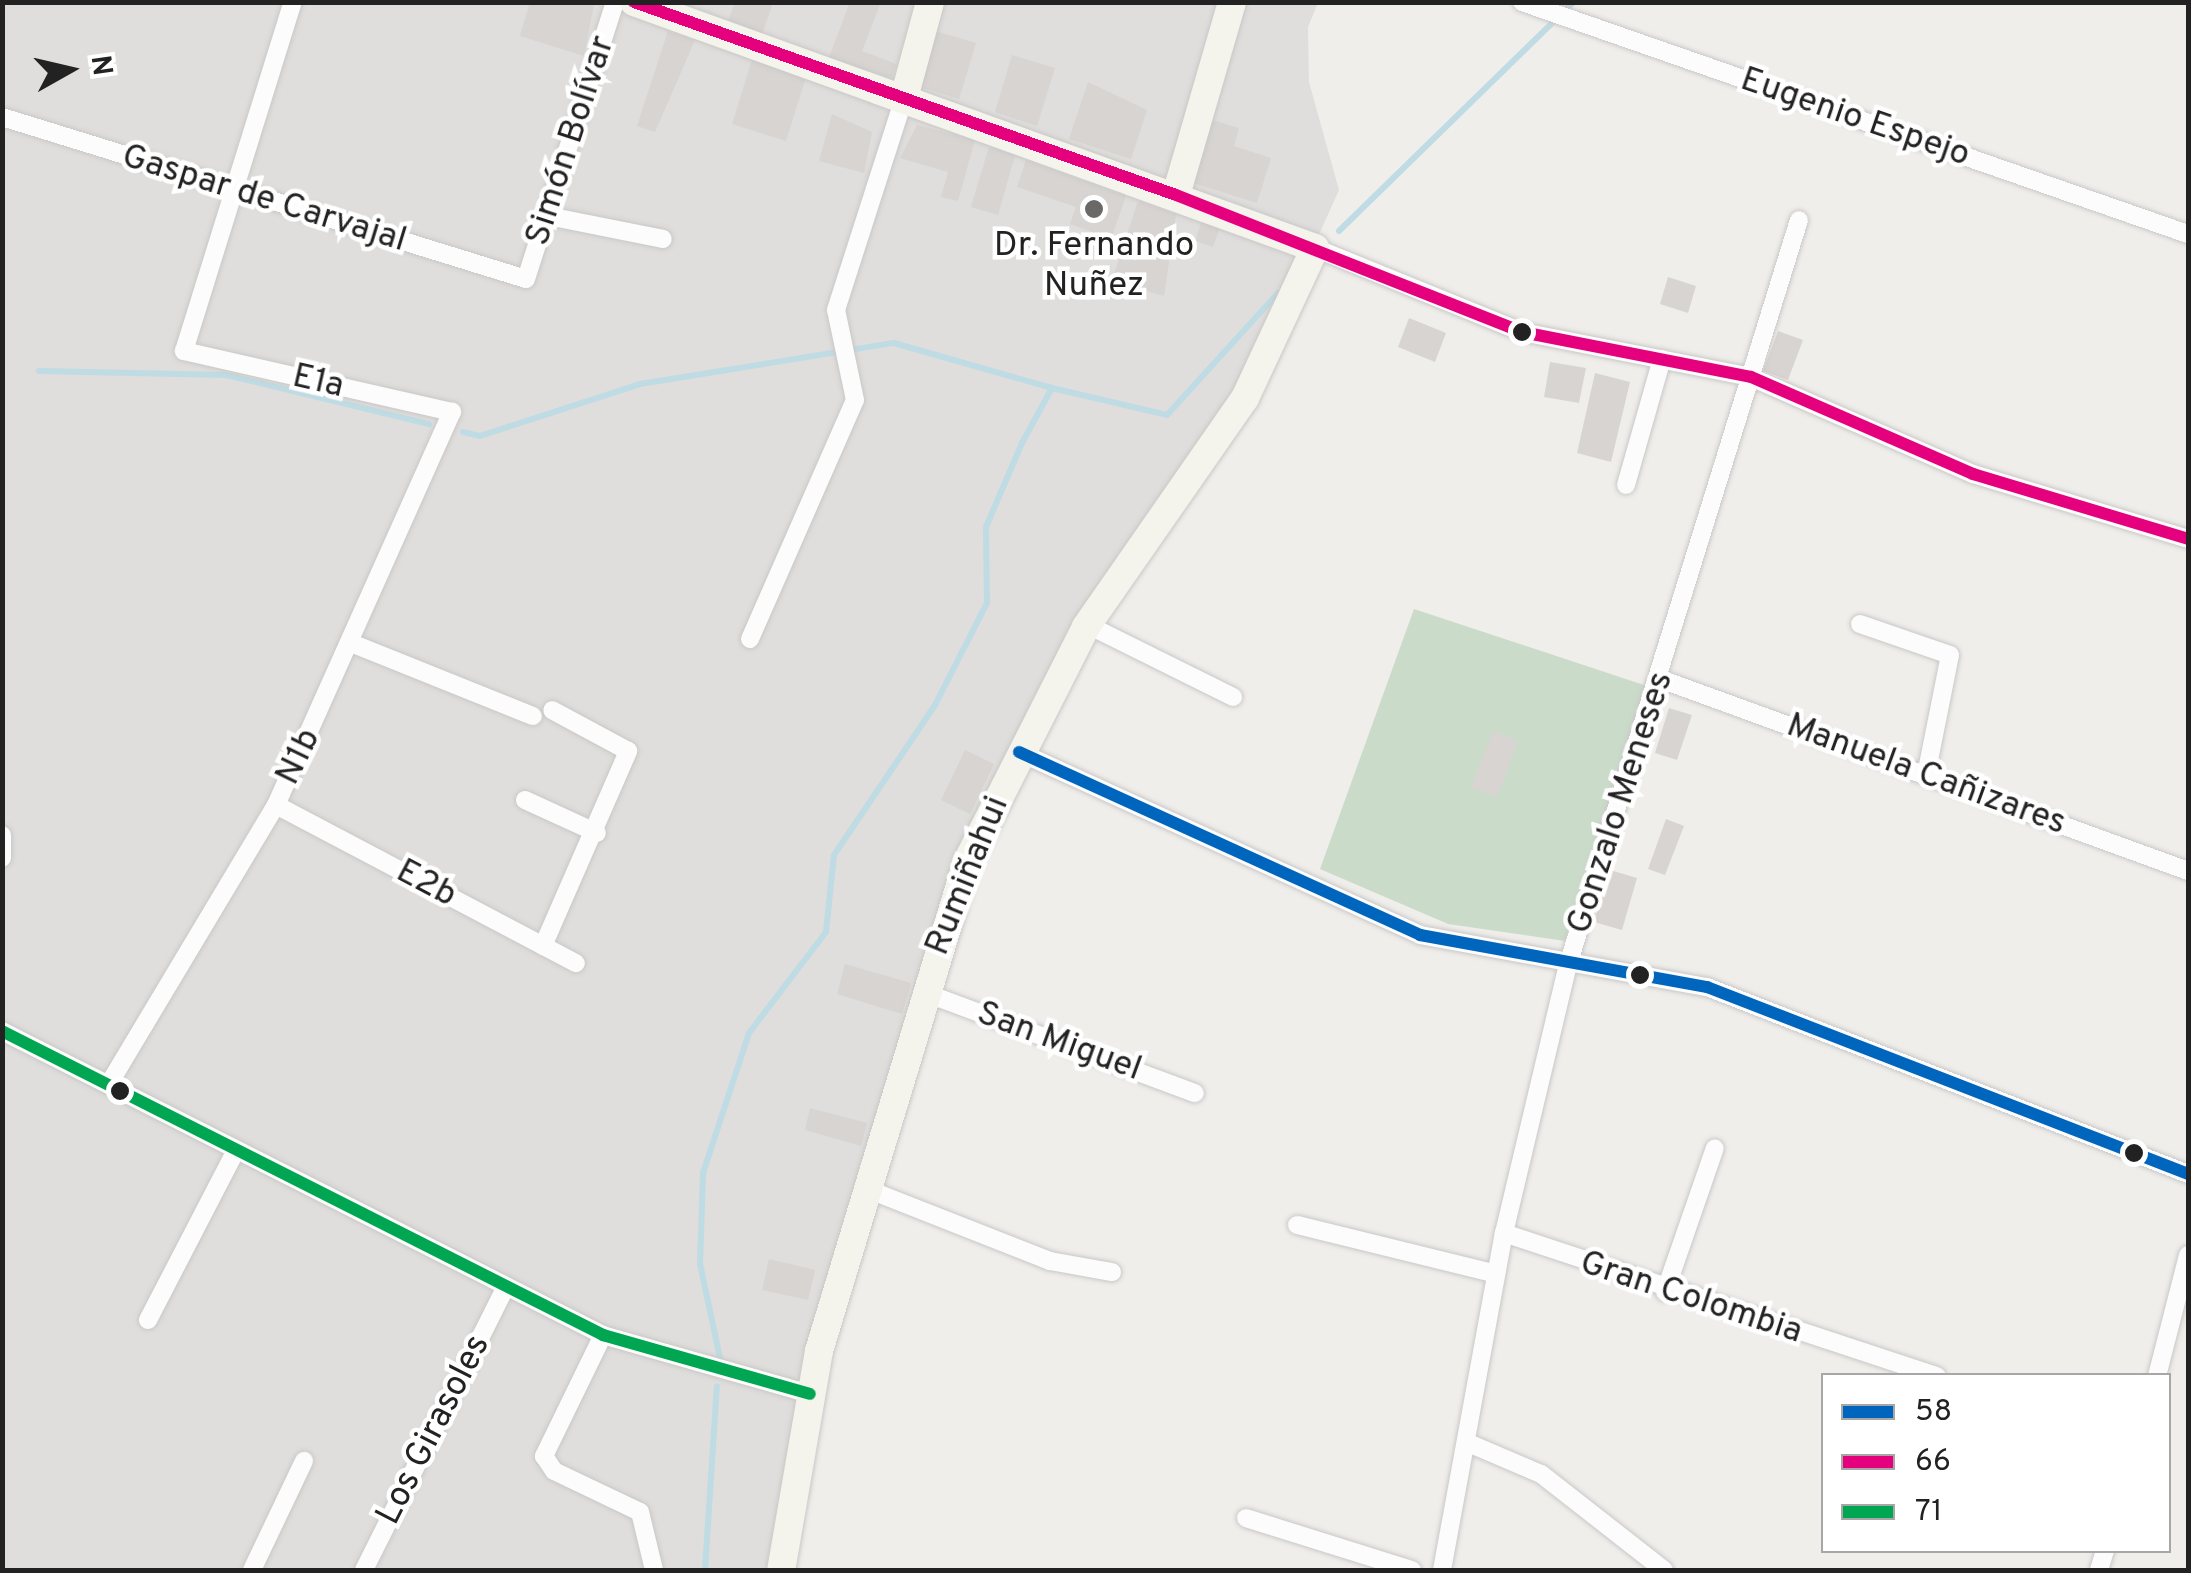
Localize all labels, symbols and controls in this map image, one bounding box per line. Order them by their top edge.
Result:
north arrow [20,20,120,120]
street label: Simón Bolívar [517,31,625,251]
text: N [80,53,119,78]
street label: Eugenio Espejo [1735,59,1975,177]
street label: Gaspar de Carvajal [117,136,411,262]
marker: Dr. Fernando Nuñez [1083,198,1105,220]
place label: Dr. Fernando Nuñez [994,225,1194,307]
unlabelled marker [1512,322,1532,342]
street label: E1a [288,356,348,408]
street label: Gonzalo Meneses [1559,667,1683,939]
street label: Manuela Cañizares [1781,705,2071,845]
street label: N1b [268,722,330,792]
street label: Rumiñahui [917,790,1019,962]
street label: E2b [389,851,463,917]
unlabelled marker [1630,965,1650,985]
street label: San Miguel [971,993,1147,1091]
unlabelled marker [110,1081,130,1101]
unlabelled marker [2124,1143,2144,1163]
street label: Gran Colombia [1575,1242,1807,1354]
street label: Los Girasoles [368,1328,500,1532]
legend [1821,1373,2171,1553]
text: 58 [1915,1394,1952,1431]
text: 66 [1915,1444,1951,1481]
text: 71 [1915,1494,1942,1531]

